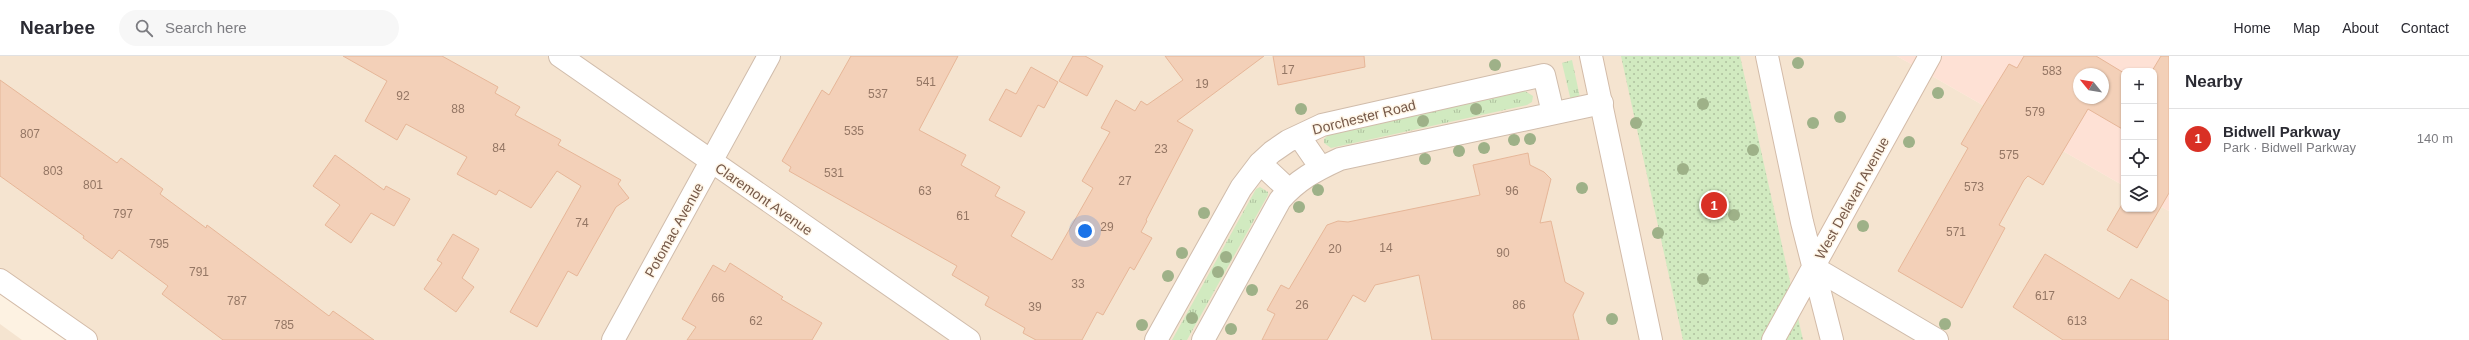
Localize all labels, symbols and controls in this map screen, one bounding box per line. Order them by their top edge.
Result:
search box [119,10,399,46]
text: Nearbee [20,17,95,38]
icon: search [133,17,155,39]
text: Search here [165,19,247,36]
text: Home [2234,20,2271,36]
text: Map [2293,20,2320,36]
text: About [2342,20,2379,36]
text: Contact [2401,20,2449,36]
house number: 17 [1281,63,1295,77]
house number: 583 [2042,64,2062,78]
north arrow [2073,68,2109,104]
map controls [2121,68,2157,212]
button: + [2121,68,2157,104]
text: Nearby [2185,72,2243,91]
house number: 541 [916,75,936,89]
house number: 19 [1195,77,1209,91]
house number: 537 [868,87,888,101]
house number: 92 [396,89,410,103]
street label: Dorchester Road [1311,96,1417,138]
house number: 88 [451,102,465,116]
button: − [2121,104,2157,140]
house number: 579 [2025,105,2045,119]
text: Bidwell Parkway [2223,123,2341,140]
house number: 535 [844,124,864,138]
house number: 807 [20,127,40,141]
text: 1 [2194,131,2202,146]
text: 140 m [2417,131,2453,146]
street label: West Delavan Avenue [1812,134,1892,262]
button: locate [2121,140,2157,176]
text: Park · Bidwell Parkway [2223,140,2356,155]
house number: 84 [492,141,506,155]
house number: 23 [1154,142,1168,156]
house number: 575 [1999,148,2019,162]
street label: Claremont Avenue [712,159,816,239]
house number: 803 [43,164,63,178]
house number: 531 [824,166,844,180]
house number: 27 [1118,174,1132,188]
button: layers [2121,176,2157,212]
house number: 801 [83,178,103,192]
street label: Potomac Avenue [641,180,707,280]
house number: 573 [1964,180,1984,194]
house number: 63 [918,184,932,198]
house number: 96 [1505,184,1519,198]
pin: 1 [1701,190,1727,220]
house number: 797 [113,207,133,221]
house number: 61 [956,209,970,223]
house number: 74 [575,216,589,230]
house number: 29 [1100,220,1114,234]
your location [1075,221,1095,241]
house number: 571 [1946,225,1966,239]
house number: 795 [149,237,169,251]
house number: 14 [1379,241,1393,255]
house number: 20 [1328,242,1342,256]
house number: 90 [1496,246,1510,260]
house number: 791 [189,265,209,279]
house number: 33 [1071,277,1085,291]
house number: 617 [2035,289,2055,303]
house number: 66 [711,291,725,305]
house number: 787 [227,294,247,308]
house number: 26 [1295,298,1309,312]
house number: 86 [1512,298,1526,312]
house number: 39 [1028,300,1042,314]
house number: 62 [749,314,763,328]
house number: 613 [2067,314,2087,328]
house number: 785 [274,318,294,332]

